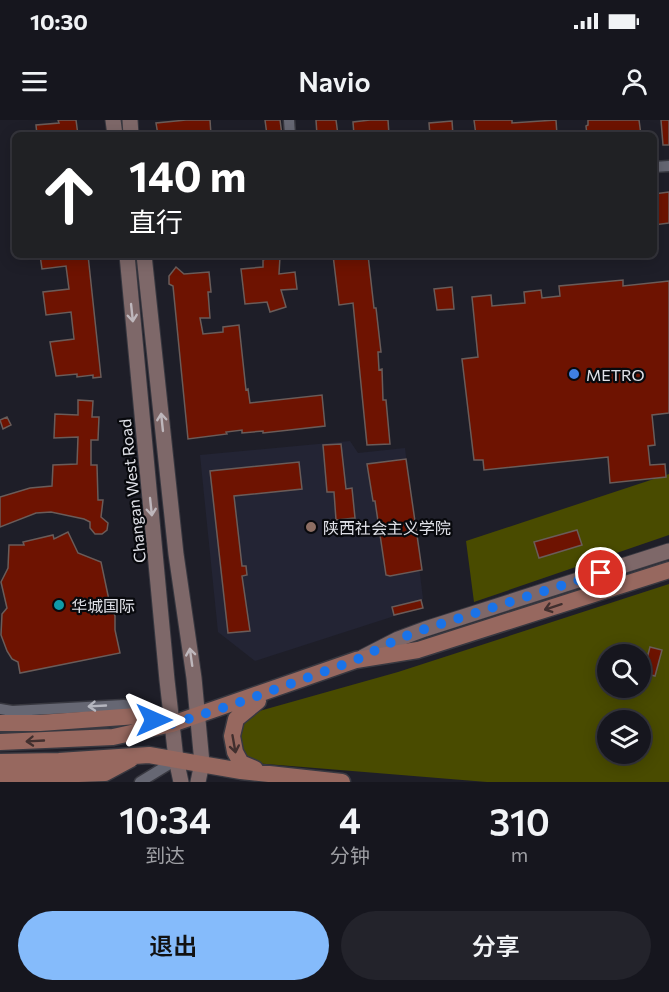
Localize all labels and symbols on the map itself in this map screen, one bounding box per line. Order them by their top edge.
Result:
one-way arrow [127,303,138,323]
place label: METRO [586,365,645,384]
marker: METRO [567,367,581,381]
one-way arrow [156,413,167,433]
street label: Changan West Road [115,418,149,564]
one-way arrow [146,497,157,517]
place label: 陕西社会主义学院 [323,518,451,537]
marker: 陕西社会主义学院 [304,520,318,534]
pin [575,547,626,598]
place label: 华城国际 [71,596,135,615]
marker: 华城国际 [52,598,66,612]
one-way arrow [544,603,563,614]
one-way arrow [186,648,197,668]
position arrow [122,688,186,752]
one-way arrow [87,701,107,712]
one-way arrow [228,733,239,753]
one-way arrow [26,735,46,746]

